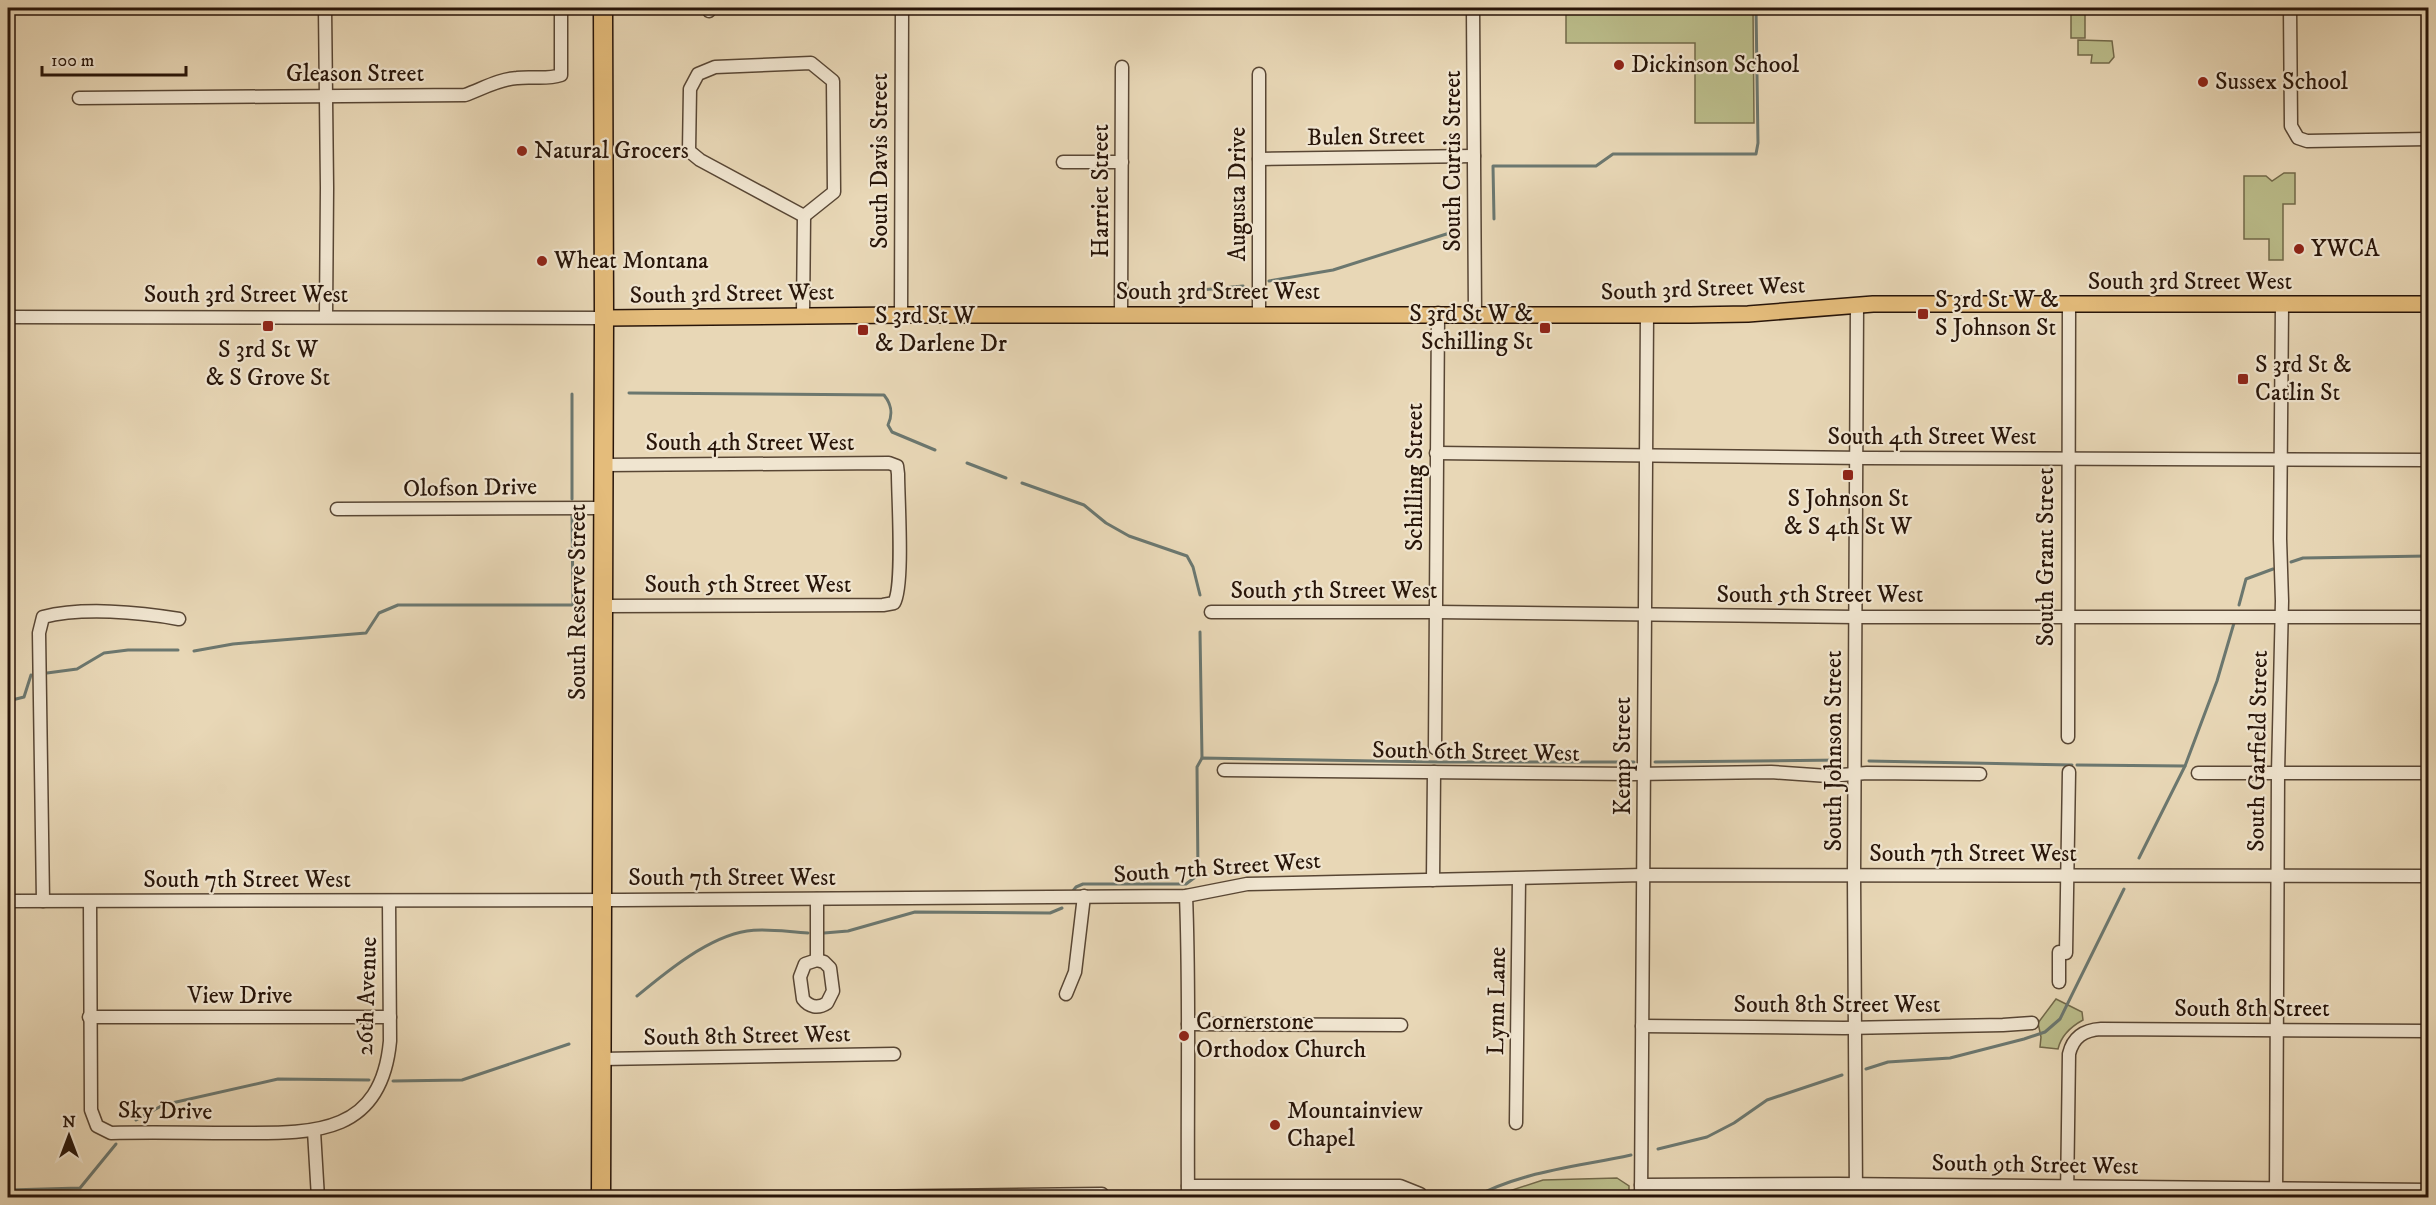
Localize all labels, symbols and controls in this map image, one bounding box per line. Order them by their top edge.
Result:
scale bar [42,39,186,77]
text: 100 m [51,50,94,72]
place label: Dickinson School [1631,50,1800,80]
marker: Dickinson School [1612,58,1626,72]
street label: Gleason Street [286,59,424,89]
place label: Sussex School [2215,67,2349,97]
street label: South Curtis Street [1438,70,1468,252]
street label: South Davis Street [865,73,895,249]
marker: Sussex School [2196,75,2210,89]
street label: Bulen Street [1307,121,1426,153]
street label: Harriet Street [1086,124,1116,258]
street label: Augusta Drive [1223,127,1253,261]
place label: Natural Grocers [534,136,689,166]
marker: Natural Grocers [515,144,529,158]
place label: YWCA [2311,234,2380,264]
marker: YWCA [2292,242,2306,256]
place label: Wheat Montana [553,246,709,276]
marker: Wheat Montana [535,254,549,268]
street label: South 3rd Street West [2088,267,2293,297]
street label: South 3rd Street West [1600,270,1806,308]
street label: South 3rd Street West [629,277,835,311]
street label: South 3rd Street West [1116,277,1321,307]
street label: South 3rd Street West [144,280,349,310]
place label: S 3rd St W & S Johnson St [1935,285,2059,343]
place label: S 3rd St W & Schilling St [1409,299,1533,357]
place label: S 3rd St W & Darlene Dr [875,301,1007,359]
marker: S 3rd St W & S Johnson St [1916,307,1930,321]
marker: S 3rd St W & S Grove St [261,319,275,333]
marker: S 3rd St W & Schilling St [1538,321,1552,335]
marker: S 3rd St W & Darlene Dr [856,323,870,337]
place label: S 3rd St W & S Grove St [206,335,331,393]
place label: S 3rd St & Catlin St [2255,350,2352,408]
marker: S 3rd St & Catlin St [2236,372,2250,386]
street label: Schilling Street [1400,402,1430,551]
street label: South 4th Street West [1828,422,2037,452]
street label: South 4th Street West [646,428,855,458]
street label: South Grant Street [2031,467,2061,647]
marker: S Johnson St & S 4th St W [1841,468,1855,482]
street label: Olofson Drive [403,472,537,504]
place label: S Johnson St & S 4th St W [1784,484,1913,542]
street label: South Reserve Street [563,503,593,700]
street label: South 5th Street West [645,570,852,600]
street label: South 5th Street West [1231,576,1438,606]
street label: South 5th Street West [1717,580,1924,610]
street label: South Johnson Street [1819,650,1849,852]
street label: South Garfield Street [2241,650,2275,852]
street label: Kemp Street [1608,696,1638,815]
street label: South 6th Street West [1372,735,1580,769]
street label: South 7th Street West [1869,839,2077,869]
street label: South 7th Street West [1112,846,1322,890]
street label: South 7th Street West [628,863,836,893]
street label: South 7th Street West [143,865,351,895]
street label: 26th Avenue [350,936,384,1056]
street label: Lynn Lane [1481,946,1513,1056]
street label: View Drive [186,981,293,1011]
street label: South 8th Street West [1733,990,1941,1020]
street label: South 8th Street [2174,994,2330,1024]
place label: Cornerstone Orthodox Church [1196,1007,1367,1065]
street label: South 8th Street West [643,1019,851,1053]
marker: Cornerstone Orthodox Church [1177,1029,1191,1043]
street label: Sky Drive [118,1095,213,1127]
place label: Mountainview Chapel [1287,1096,1423,1154]
north arrow [39,1106,99,1166]
text: N [62,1112,76,1132]
marker: Mountainview Chapel [1268,1118,1282,1132]
street label: South 9th Street West [1931,1148,2139,1182]

